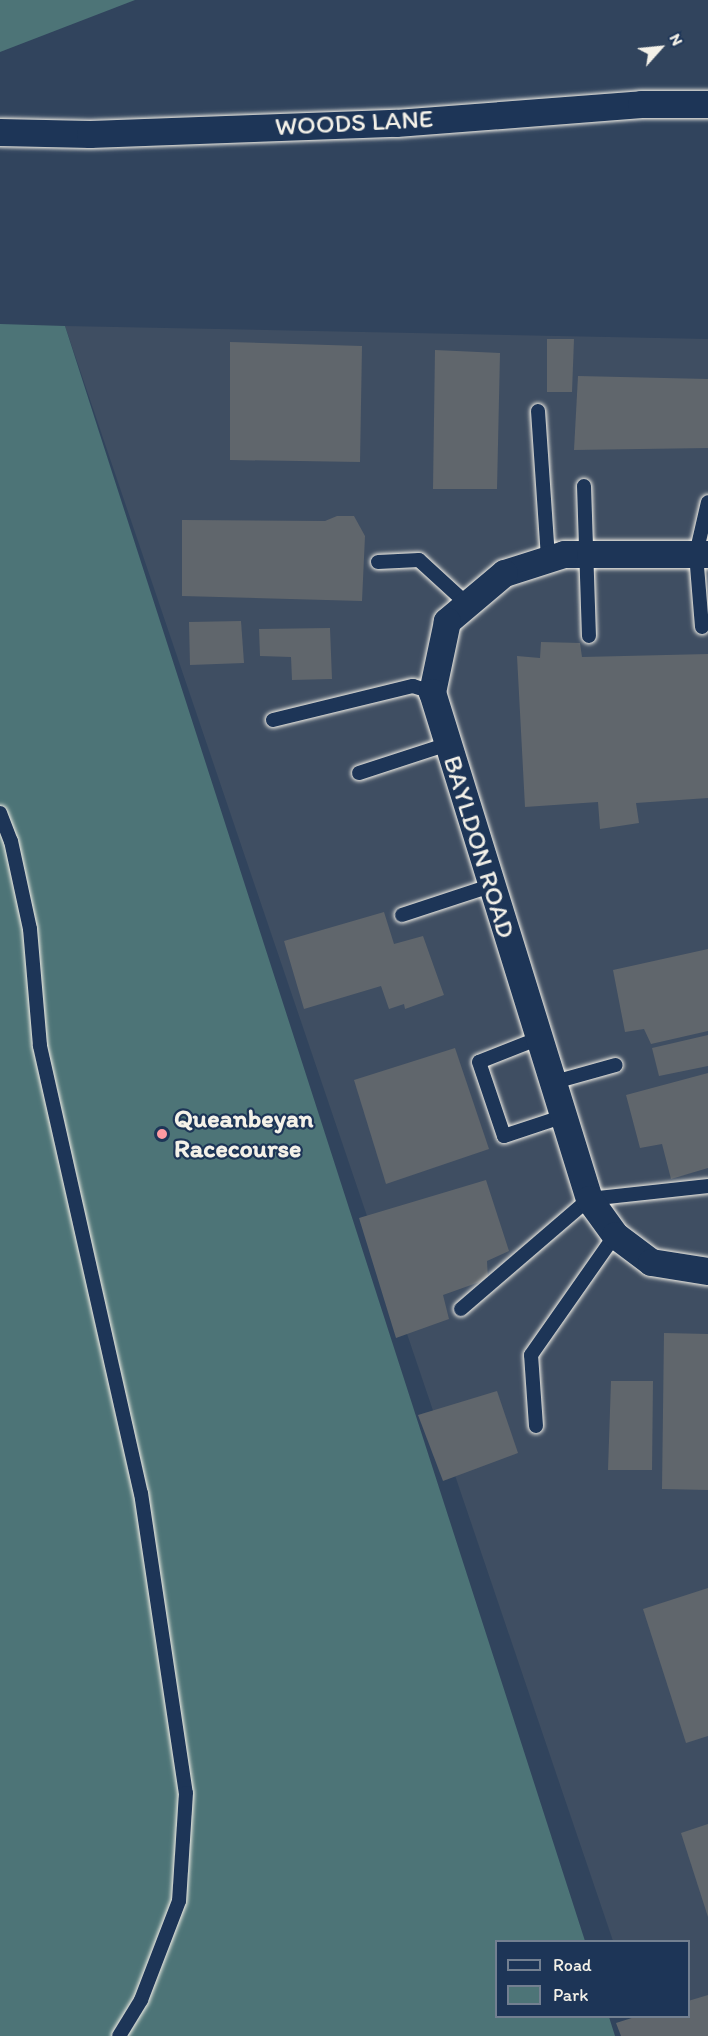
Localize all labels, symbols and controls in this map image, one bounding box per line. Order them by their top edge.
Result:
north arrow [630,18,690,78]
text: N [666,30,687,49]
street label: WOODS LANE [274,103,434,143]
street label: BAYLDON ROAD [437,752,521,942]
place label: Queanbeyan Racecourse [174,1103,313,1164]
marker: Queanbeyan Racecourse [155,1127,169,1141]
legend [495,1940,690,2018]
text: Road [553,1954,592,1976]
text: Park [553,1984,588,2006]

